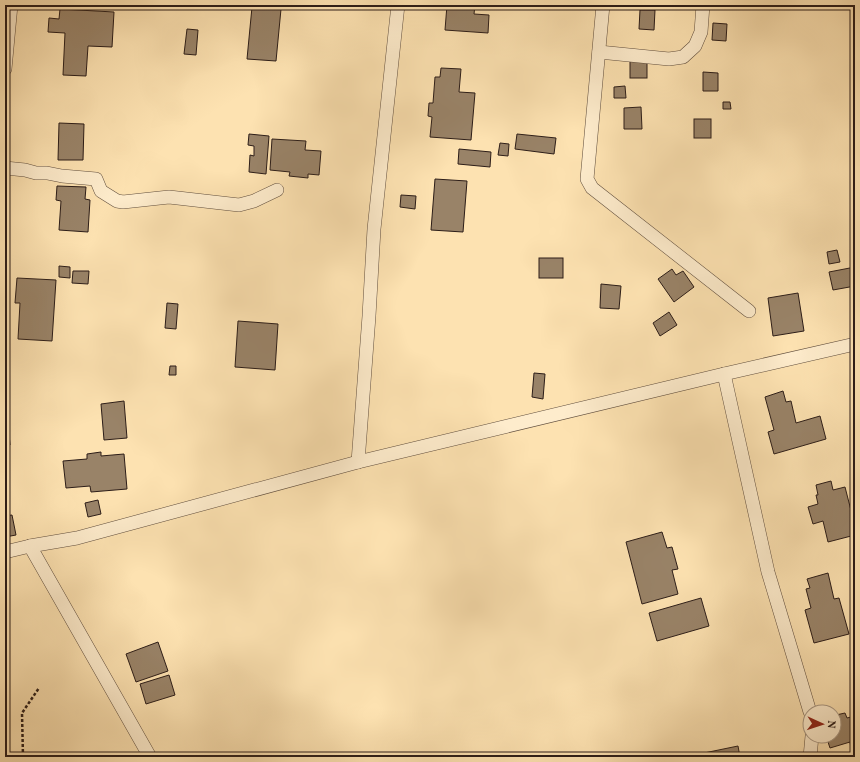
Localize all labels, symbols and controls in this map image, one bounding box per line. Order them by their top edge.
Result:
north arrow [802,704,842,744]
text: N [823,720,838,729]

